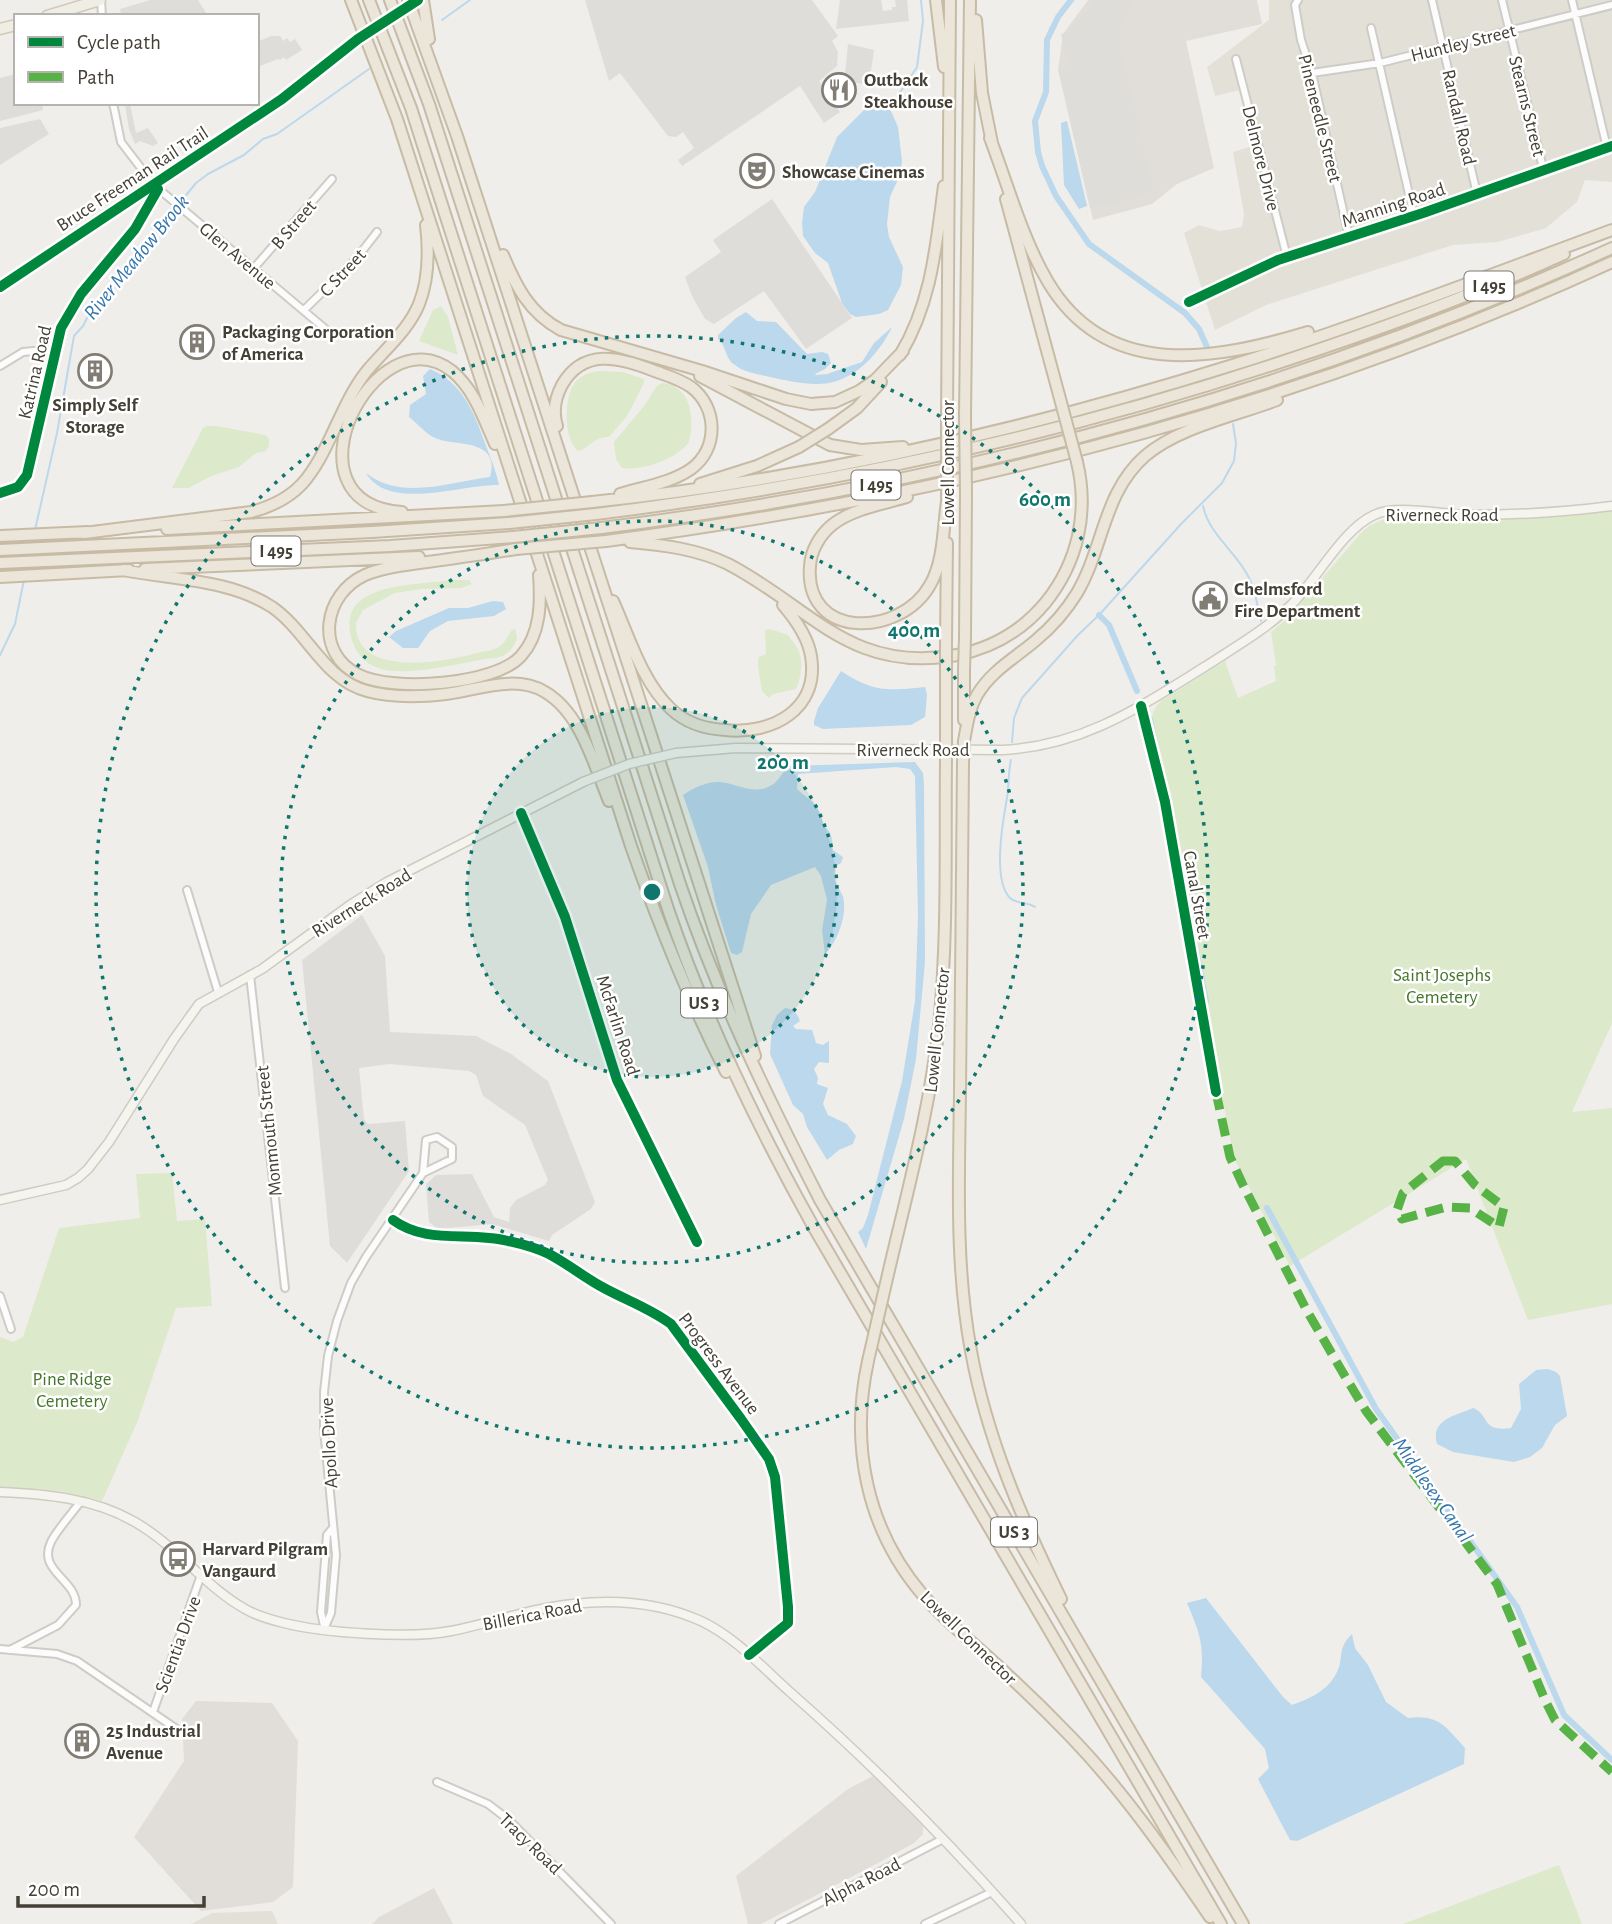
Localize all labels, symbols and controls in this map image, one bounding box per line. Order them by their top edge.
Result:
legend [14,14,259,105]
street label: Huntley Street [1409,21,1518,66]
text: Cycle path [77,32,161,53]
street label: Pineneedle Street [1294,52,1345,184]
street label: Stearns Street [1505,54,1548,159]
text: Path [77,67,115,88]
street label: Randall Road [1438,68,1479,167]
restaurant icon: Outback Steakhouse [820,71,858,109]
place label: Outback Steakhouse [864,71,953,112]
street label: Delmore Drive [1238,104,1283,213]
street label: Bruce Freeman Rail Trail [54,123,212,235]
theatre icon: Showcase Cinemas [738,152,776,190]
place label: Showcase Cinemas [782,163,925,182]
street label: Manning Road [1339,180,1448,231]
water label: River Meadow Brook [80,191,193,324]
street label: B Street [268,197,320,253]
street label: Glen Avenue [195,219,279,293]
street label: C Street [316,245,370,301]
road number: I 495 [1464,272,1514,300]
building icon: Packaging Corporation of America [178,323,216,361]
place label: Packaging Corporation of America [222,323,394,364]
street label: Katrina Road [15,324,55,421]
building icon: Simply Self Storage [76,352,114,390]
place label: Simply Self Storage [52,396,139,437]
street label: Lowell Connector [939,400,958,526]
road number: I 495 [852,471,900,500]
text: 600 m [1019,489,1071,510]
street label: Riverneck Road [1385,506,1499,525]
road number: I 495 [252,536,300,566]
public building icon: Chelmsford Fire Department [1191,580,1229,618]
place label: Chelmsford Fire Department [1234,580,1361,621]
text: 400 m [888,620,940,641]
street label: Riverneck Road [856,741,970,760]
text: 200 m [757,752,809,773]
street label: Canal Street [1179,849,1214,941]
street label: Riverneck Road [309,865,415,941]
centre of rings [640,880,664,904]
park label: Saint Josephs Cemetery [1393,966,1491,1007]
street label: Lowell Connector [921,967,954,1094]
street label: McFarlin Road [592,973,643,1078]
road number: US 3 [681,988,727,1018]
street label: Monmouth Street [253,1065,286,1197]
street label: Progress Avenue [675,1310,763,1418]
park label: Pine Ridge Cemetery [32,1370,112,1411]
street label: Apollo Drive [318,1397,341,1489]
water label: Middlesex Canal [1389,1434,1476,1546]
road number: US 3 [991,1518,1037,1546]
bus stop icon: Harvard Pilgram Vangaurd [159,1540,197,1578]
place label: Harvard Pilgram Vangaurd [202,1540,328,1581]
street label: Lowell Connector [916,1588,1020,1689]
street label: Scientia Drive [152,1594,205,1695]
street label: Billerica Road [481,1597,584,1634]
building icon: 25 Industrial Avenue [63,1722,101,1760]
place label: 25 Industrial Avenue [106,1722,201,1763]
street label: Tracy Road [495,1810,565,1879]
street label: Alpha Road [820,1855,904,1910]
scale bar [18,1864,203,1908]
text: 200 m [28,1879,80,1900]

